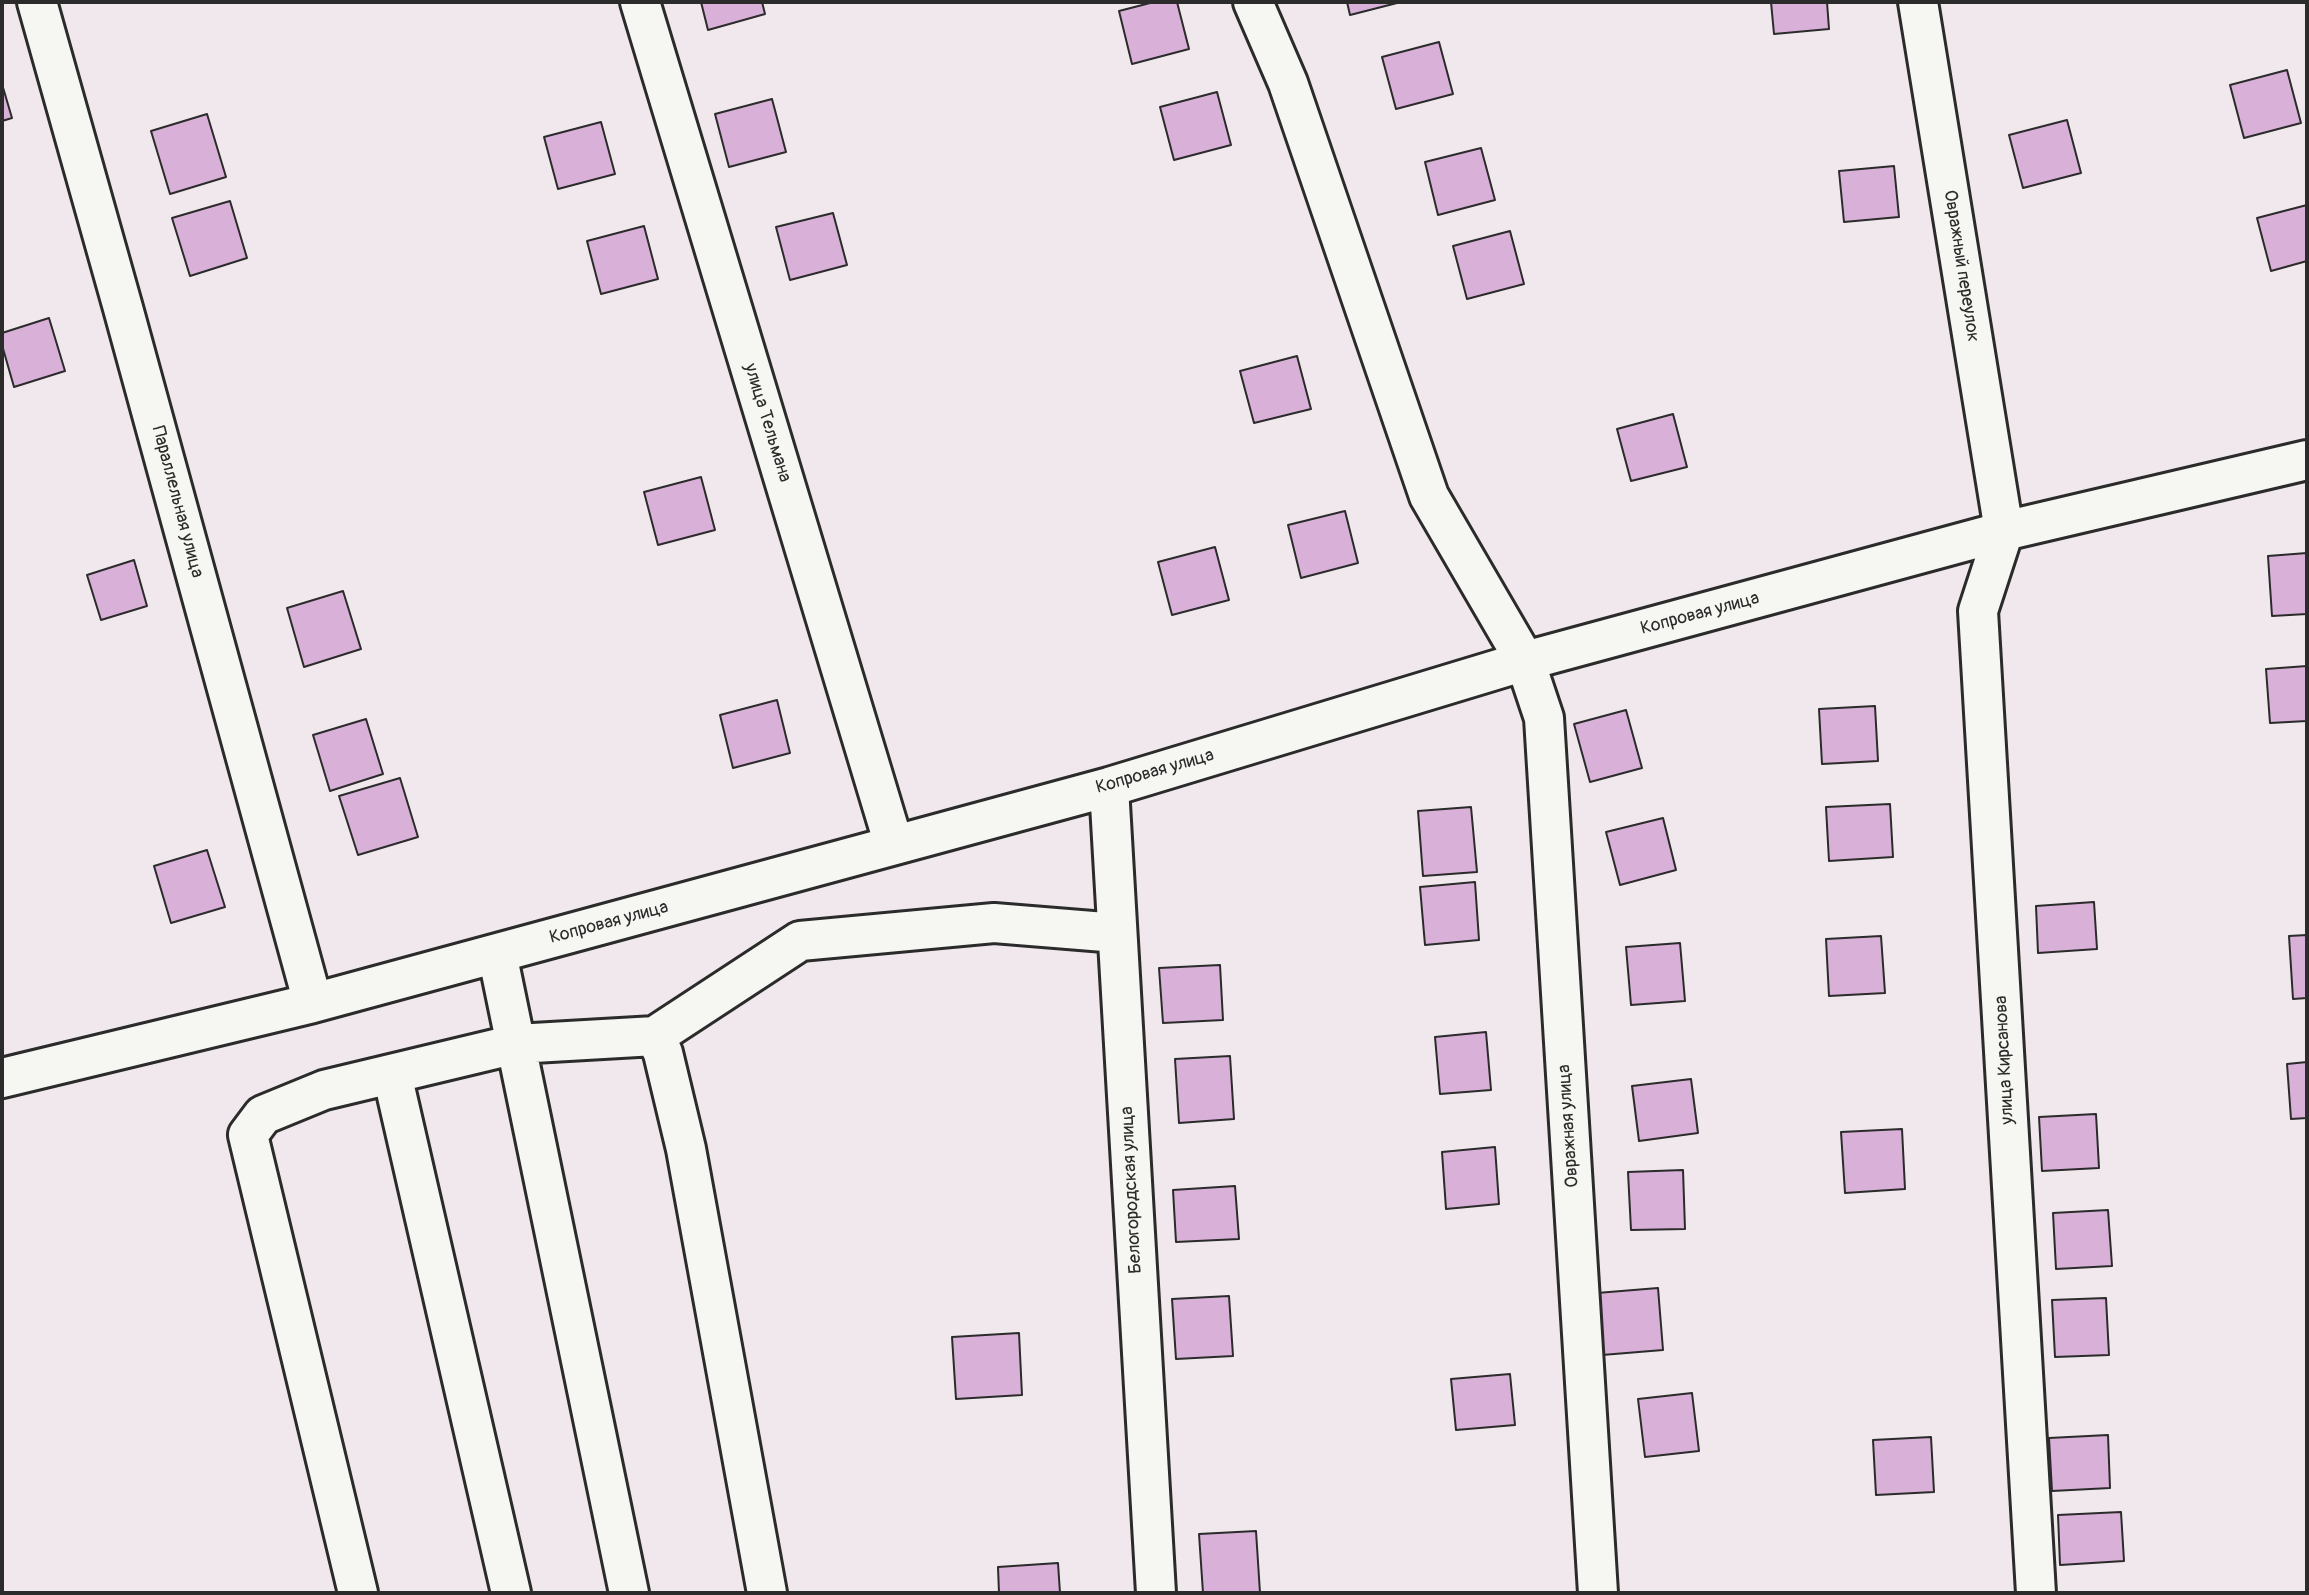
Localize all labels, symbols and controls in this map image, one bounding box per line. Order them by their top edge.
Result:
street label: Овражный переулок [1938,189,1984,343]
street label: улица Тельмана [739,361,795,485]
street label: Параллельная улица [146,424,208,580]
street label: Копровая улица [1638,588,1762,640]
street label: Копровая улица [1094,745,1216,799]
street label: Копровая улица [547,897,671,949]
street label: улица Кирсанова [1991,995,2019,1125]
street label: Овражная улица [1554,1064,1584,1188]
street label: Белогородская улица [1117,1106,1147,1274]

